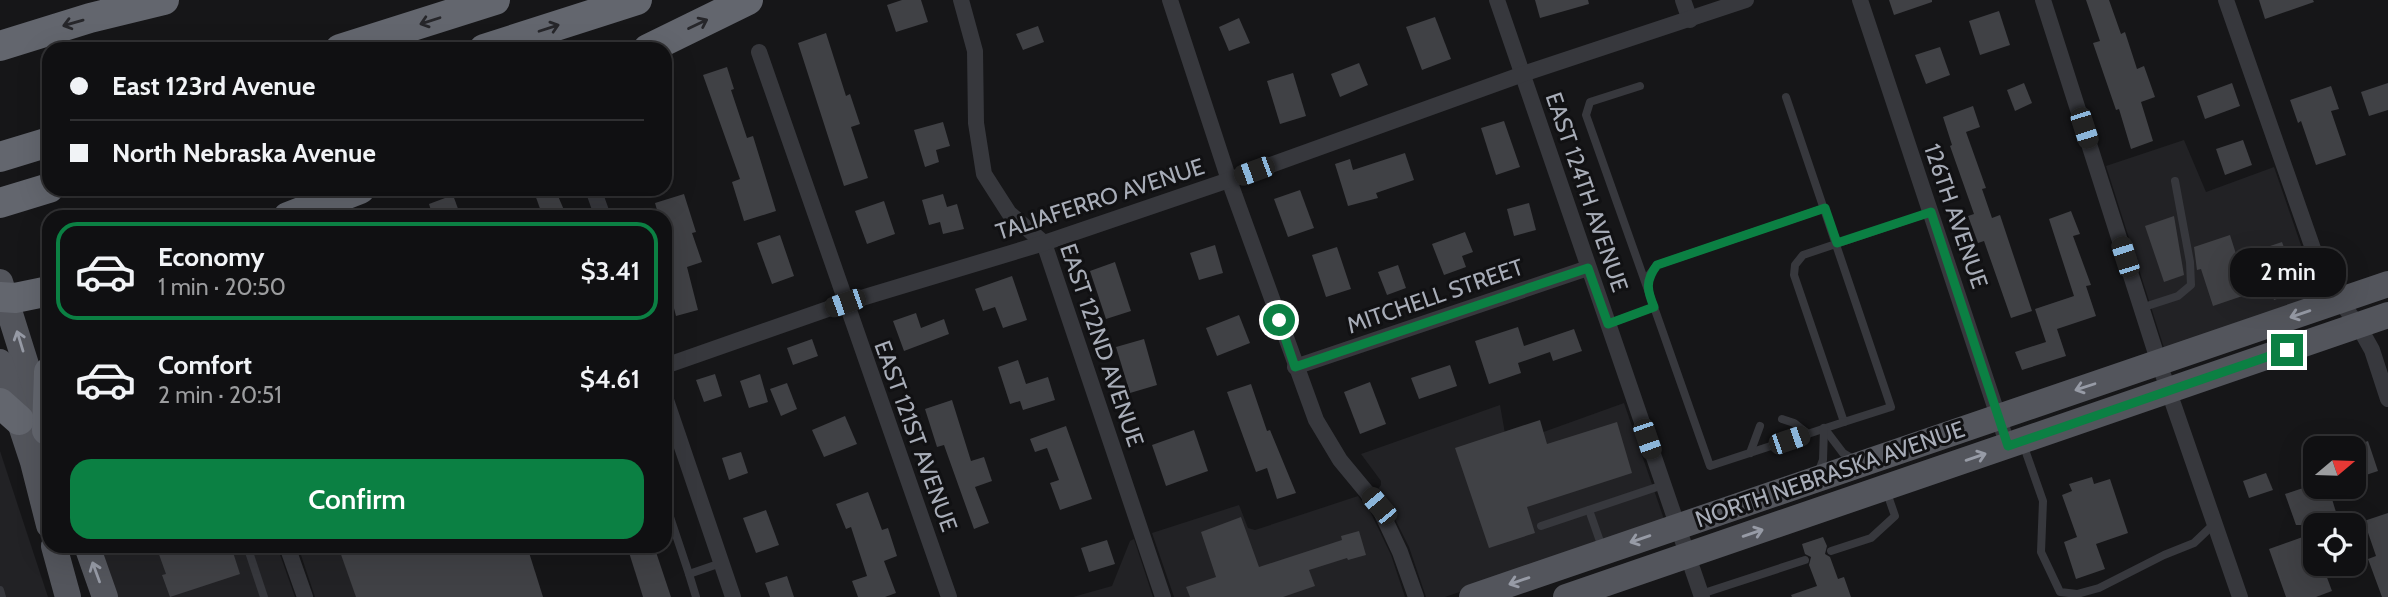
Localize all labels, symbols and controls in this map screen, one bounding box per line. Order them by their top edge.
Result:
one-way arrow [419,15,441,28]
one-way arrow [63,17,85,30]
one-way arrow [687,17,708,30]
one-way arrow [537,21,559,33]
text: East 123rd Avenue [112,70,315,102]
street label: EAST 124TH AVENUE [1540,89,1634,295]
car [2068,105,2101,151]
text: North Nebraska Avenue [112,137,376,169]
street label: 126TH AVENUE [1918,140,1994,292]
street label: TALIAFERRO AVENUE [992,152,1208,246]
car [1231,154,1278,188]
car [2109,234,2142,280]
icon: car [74,240,137,303]
street label: EAST 122ND AVENUE [1054,240,1150,450]
text: Economy [158,241,264,273]
callout: 2 min [2229,248,2345,298]
street label: MITCHELL STREET [1343,253,1527,339]
text: $3.41 [580,255,640,287]
text: 2 min [2260,258,2316,286]
text: 1 min · 20:50 [158,273,286,301]
car [822,286,869,320]
route start [1263,304,1295,336]
one-way arrow [2290,309,2312,321]
one-way arrow [12,330,25,352]
route end [2271,334,2303,366]
street label: EAST 121ST AVENUE [868,337,964,535]
icon: car [74,348,137,411]
text: Comfort [158,349,252,381]
text: $4.61 [580,363,640,395]
text: 2 min · 20:51 [158,381,282,409]
one-way arrow [2074,382,2096,395]
street label: NORTH NEBRASKA AVENUE [1692,415,1968,533]
car [1631,416,1664,462]
car [1766,423,1813,457]
north arrow [2303,436,2366,499]
map controls [2303,436,2366,576]
one-way arrow [1964,450,1986,462]
button: Confirm [70,459,644,539]
car [1358,483,1401,529]
button: locate [2303,513,2366,576]
one-way arrow [1741,526,1763,538]
one-way arrow [1630,534,1652,546]
one-way arrow [89,561,101,583]
one-way arrow [1508,575,1530,588]

